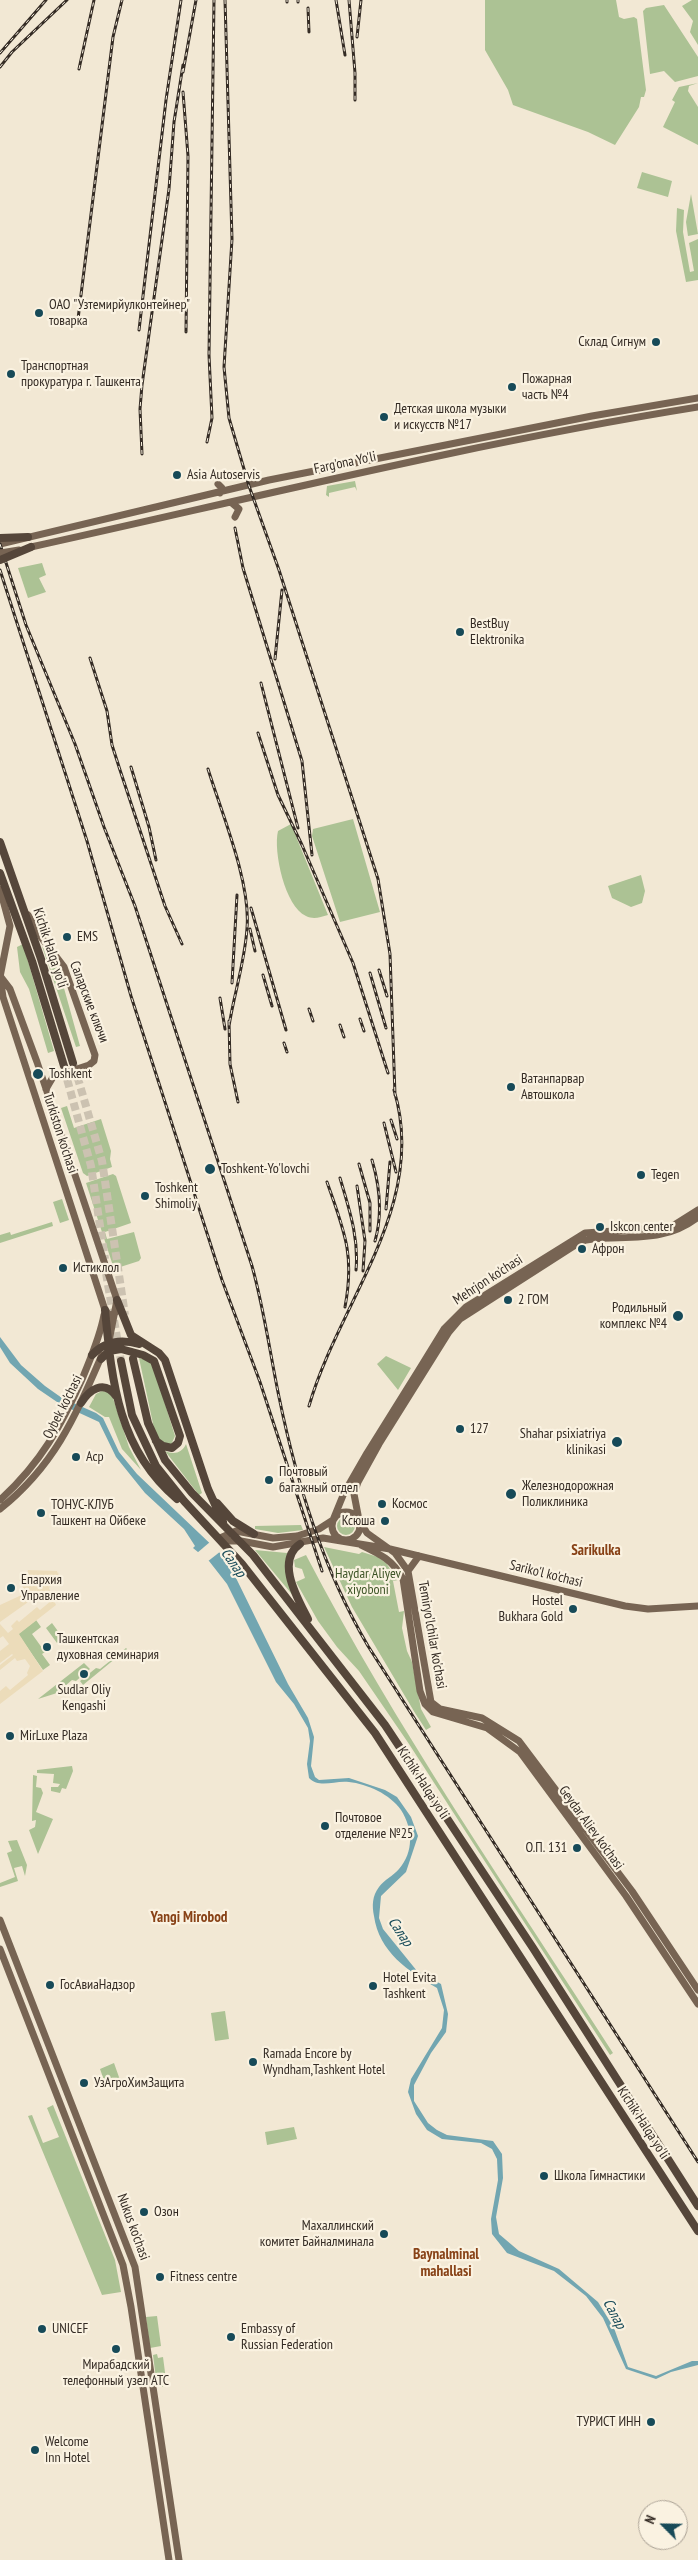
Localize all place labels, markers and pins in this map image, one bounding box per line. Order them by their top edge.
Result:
place label: ОАО "Узтемирйулконтейнер" товарка [49,297,190,330]
marker: ОАО "Узтемирйулконтейнер" товарка [33,307,45,319]
place label: Склад Сигнум [578,334,646,350]
marker: Склад Сигнум [650,336,662,348]
place label: Транспортная прокуратура г. Ташкента [21,358,141,391]
marker: Транспортная прокуратура г. Ташкента [5,368,17,380]
place label: Пожарная часть №4 [522,371,572,404]
marker: Пожарная часть №4 [506,381,518,393]
place label: Детская школа музыки и искусств №17 [394,401,506,434]
marker: Детская школа музыки и искусств №17 [378,411,390,423]
place label: Asia Autoservis [187,467,260,483]
marker: Asia Autoservis [171,469,183,481]
place label: BestBuy Elektronika [470,616,524,648]
marker: BestBuy Elektronika [454,626,466,638]
place label: EMS [77,929,98,945]
marker: EMS [61,931,73,943]
place label: Toshkent [49,1066,92,1082]
marker: Toshkent [31,1067,45,1081]
place label: Ватанпарвар Автошкола [521,1071,584,1104]
marker: Ватанпарвар Автошкола [505,1081,517,1093]
place label: Toshkent-Yo'lovchi [221,1161,310,1177]
marker: Toshkent-Yo'lovchi [203,1162,217,1176]
place label: Tegen [651,1167,679,1183]
marker: Tegen [635,1169,647,1181]
place label: Toshkent Shimoliy [155,1180,198,1212]
marker: Toshkent Shimoliy [139,1190,151,1202]
place label: Iskcon center [610,1219,673,1235]
marker: Iskcon center [594,1221,606,1233]
place label: Афрон [592,1241,624,1257]
marker: Афрон [576,1243,588,1255]
place label: Истиклол [73,1260,119,1276]
marker: Истиклол [57,1262,69,1274]
place label: 2 ГОМ [518,1292,549,1308]
marker: 2 ГОМ [502,1294,514,1306]
place label: Родильный комплекс №4 [600,1300,667,1332]
marker: Родильный комплекс №4 [671,1309,685,1323]
place label: 127 [470,1421,489,1437]
marker: 127 [454,1423,466,1435]
place label: Shahar psixiatriya klinikasi [520,1426,606,1458]
marker: Shahar psixiatriya klinikasi [610,1435,624,1449]
place label: Аср [86,1449,104,1465]
marker: Аср [70,1451,82,1463]
place label: Почтовый багажный отдел [279,1464,358,1496]
marker: Почтовый багажный отдел [263,1474,275,1486]
place label: Железнодорожная Поликлиника [522,1478,614,1510]
marker: Железнодорожная Поликлиника [504,1487,518,1501]
place label: Космоc [392,1496,428,1512]
place label: ТОНУС-КЛУБ Ташкент на Ойбеке [51,1497,146,1530]
marker: Космоc [376,1498,388,1510]
marker: ТОНУС-КЛУБ Ташкент на Ойбеке [35,1507,47,1519]
place label: Ксюша [342,1513,375,1529]
marker: Ксюша [379,1515,391,1527]
place label: Епархия Управление [21,1572,80,1604]
marker: Епархия Управление [5,1582,17,1594]
place label: Hostel Bukhara Gold [498,1593,563,1625]
marker: Hostel Bukhara Gold [567,1603,579,1615]
place label: Ташкентская духовная семинария [57,1631,159,1664]
marker: Ташкентская духовная семинария [41,1641,53,1653]
marker: Sudlar Oliy Kengashi [78,1668,90,1680]
place label: Sudlar Oliy Kengashi [57,1682,111,1714]
place label: MirLuxe Plaza [20,1728,88,1744]
marker: MirLuxe Plaza [4,1730,16,1742]
place label: Почтовое отделение №25 [335,1810,413,1842]
marker: Почтовое отделение №25 [319,1820,331,1832]
place label: О.П. 131 [525,1840,567,1856]
marker: О.П. 131 [571,1842,583,1854]
place label: Hotel Evita Tashkent [383,1970,436,2002]
place label: ГосАвиаНадзор [60,1977,135,1993]
marker: ГосАвиаНадзор [44,1979,56,1991]
marker: Hotel Evita Tashkent [367,1980,379,1992]
place label: Ramada Encore by Wyndham,Tashkent Hotel [263,2046,385,2078]
marker: Ramada Encore by Wyndham,Tashkent Hotel [247,2056,259,2068]
place label: УзАгроХимЗащита [94,2075,184,2091]
marker: УзАгроХимЗащита [78,2077,90,2089]
place label: Школа Гимнастики [554,2168,645,2184]
marker: Школа Гимнастики [538,2170,550,2182]
place label: Озон [154,2204,179,2220]
marker: Озон [138,2206,150,2218]
place label: Махаллинский комитет Байналминала [260,2218,374,2250]
marker: Махаллинский комитет Байналминала [378,2228,390,2240]
place label: Fitness centre [170,2269,237,2285]
marker: Fitness centre [154,2271,166,2283]
place label: UNICEF [52,2321,88,2337]
place label: Embassy of Russian Federation [241,2321,333,2354]
marker: UNICEF [36,2323,48,2335]
marker: Embassy of Russian Federation [225,2331,237,2343]
marker: Мирабадский телефонный узел АТС [110,2343,122,2355]
place label: Мирабадский телефонный узел АТС [63,2357,169,2390]
place label: ТУРИСТ ИНН [577,2414,641,2430]
marker: ТУРИСТ ИНН [645,2416,657,2428]
place label: Welcome Inn Hotel [45,2434,90,2466]
marker: Welcome Inn Hotel [29,2444,41,2456]

